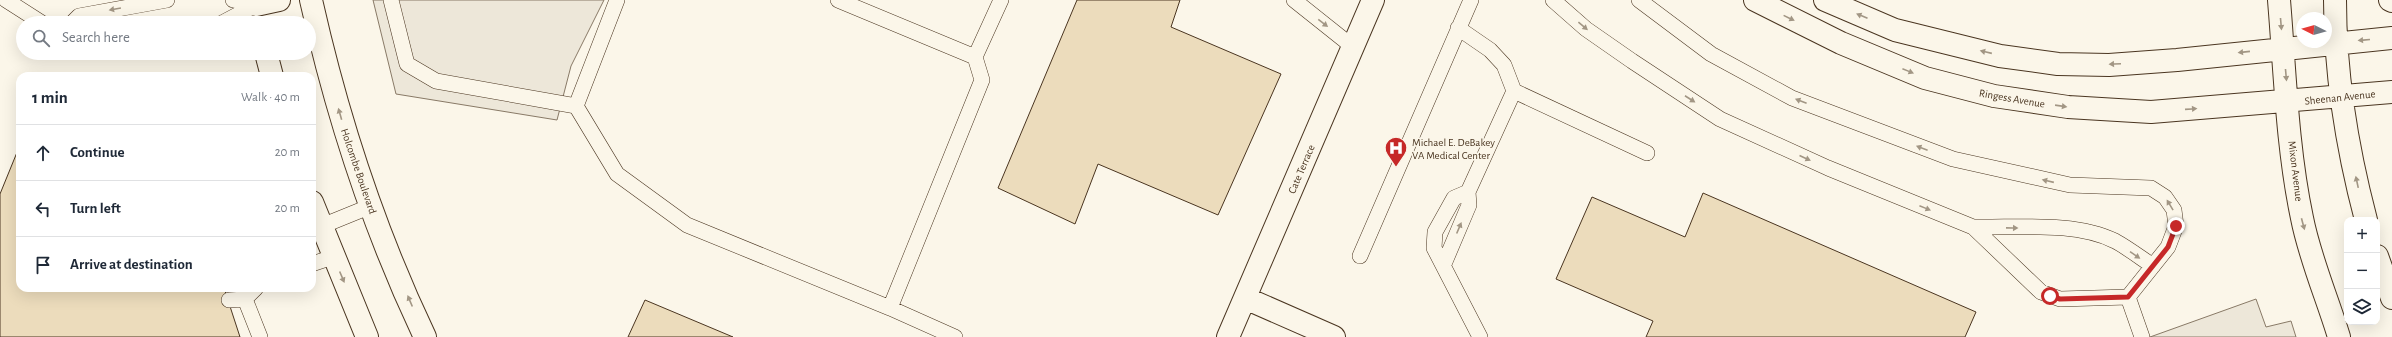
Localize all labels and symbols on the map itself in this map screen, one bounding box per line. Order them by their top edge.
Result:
one-way arrow [109,7,121,13]
north arrow [2296,12,2332,48]
one-way arrow [1856,13,1867,19]
one-way arrow [1784,15,1795,21]
one-way arrow [2278,18,2285,30]
one-way arrow [1318,19,1329,28]
one-way arrow [1577,21,1588,30]
one-way arrow [2358,37,2370,44]
one-way arrow [1980,49,1992,55]
one-way arrow [2238,49,2250,56]
one-way arrow [2109,61,2121,68]
one-way arrow [1902,67,1914,74]
one-way arrow [2282,69,2289,81]
street label: Ringess Avenue [1978,87,2046,110]
street label: Sheenan Avenue [2304,88,2376,107]
one-way arrow [1685,95,1695,103]
one-way arrow [1795,98,1807,104]
one-way arrow [2055,103,2068,109]
one-way arrow [2185,106,2197,113]
one-way arrow [337,108,343,120]
street label: Holcombe Boulevard [339,127,378,216]
hospital icon: Michael E. DeBakey VA Medical Center [1383,135,1409,168]
place label: Michael E. DeBakey VA Medical Center [1412,137,1495,161]
street label: Mixon Avenue [2286,140,2305,202]
street label: Cate Terrace [1286,143,1317,195]
one-way arrow [1916,144,1928,150]
one-way arrow [1800,155,1811,161]
one-way arrow [2353,176,2359,188]
one-way arrow [2042,177,2054,183]
one-way arrow [2167,199,2174,211]
one-way arrow [1920,205,1931,211]
route end [2167,217,2185,235]
one-way arrow [2301,218,2307,230]
one-way arrow [1456,222,1462,233]
one-way arrow [2006,225,2019,231]
one-way arrow [2130,251,2141,259]
one-way arrow [339,272,345,283]
route start [2041,287,2059,305]
one-way arrow [406,295,412,307]

